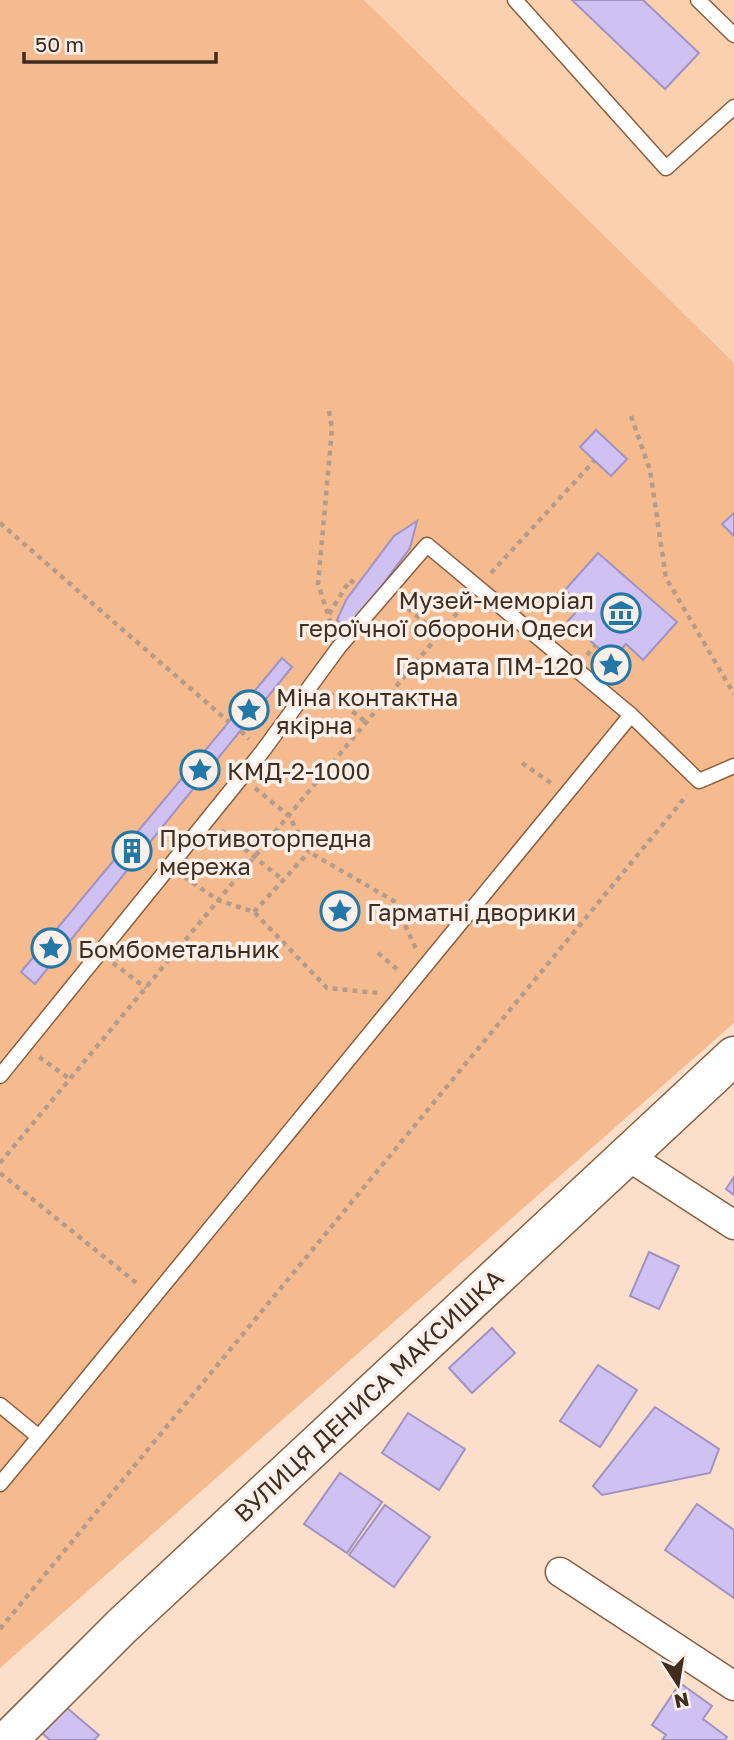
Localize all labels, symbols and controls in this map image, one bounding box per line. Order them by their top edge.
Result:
scale bar [24,21,217,65]
text: 50 m [35,31,84,57]
place label: Музей-меморіал героїчної оборони Одеси [298,585,594,642]
museum icon: Музей-меморіал героїчної оборони Одеси [600,592,642,634]
place icon: Гармата ПМ-120 [590,644,632,686]
place label: Гармата ПМ-120 [395,651,584,680]
place label: Міна контактна якірна [276,682,458,739]
place icon: Міна контактна якірна [228,689,270,731]
place icon: КМД-2-1000 [179,749,221,791]
place label: КМД-2-1000 [227,756,370,785]
place label: Противоторпедна мережа [159,823,372,880]
building icon: Противоторпедна мережа [111,830,153,872]
place icon: Гарматні дворики [319,890,361,932]
place label: Гарматні дворики [367,897,576,926]
place icon: Бомбометальник [30,927,72,969]
place label: Бомбометальник [78,934,280,963]
street label: ВУЛИЦЯ ДЕНИСА МАКСИШКА [228,1263,508,1527]
north arrow [643,1649,713,1719]
text: N [672,1688,691,1714]

